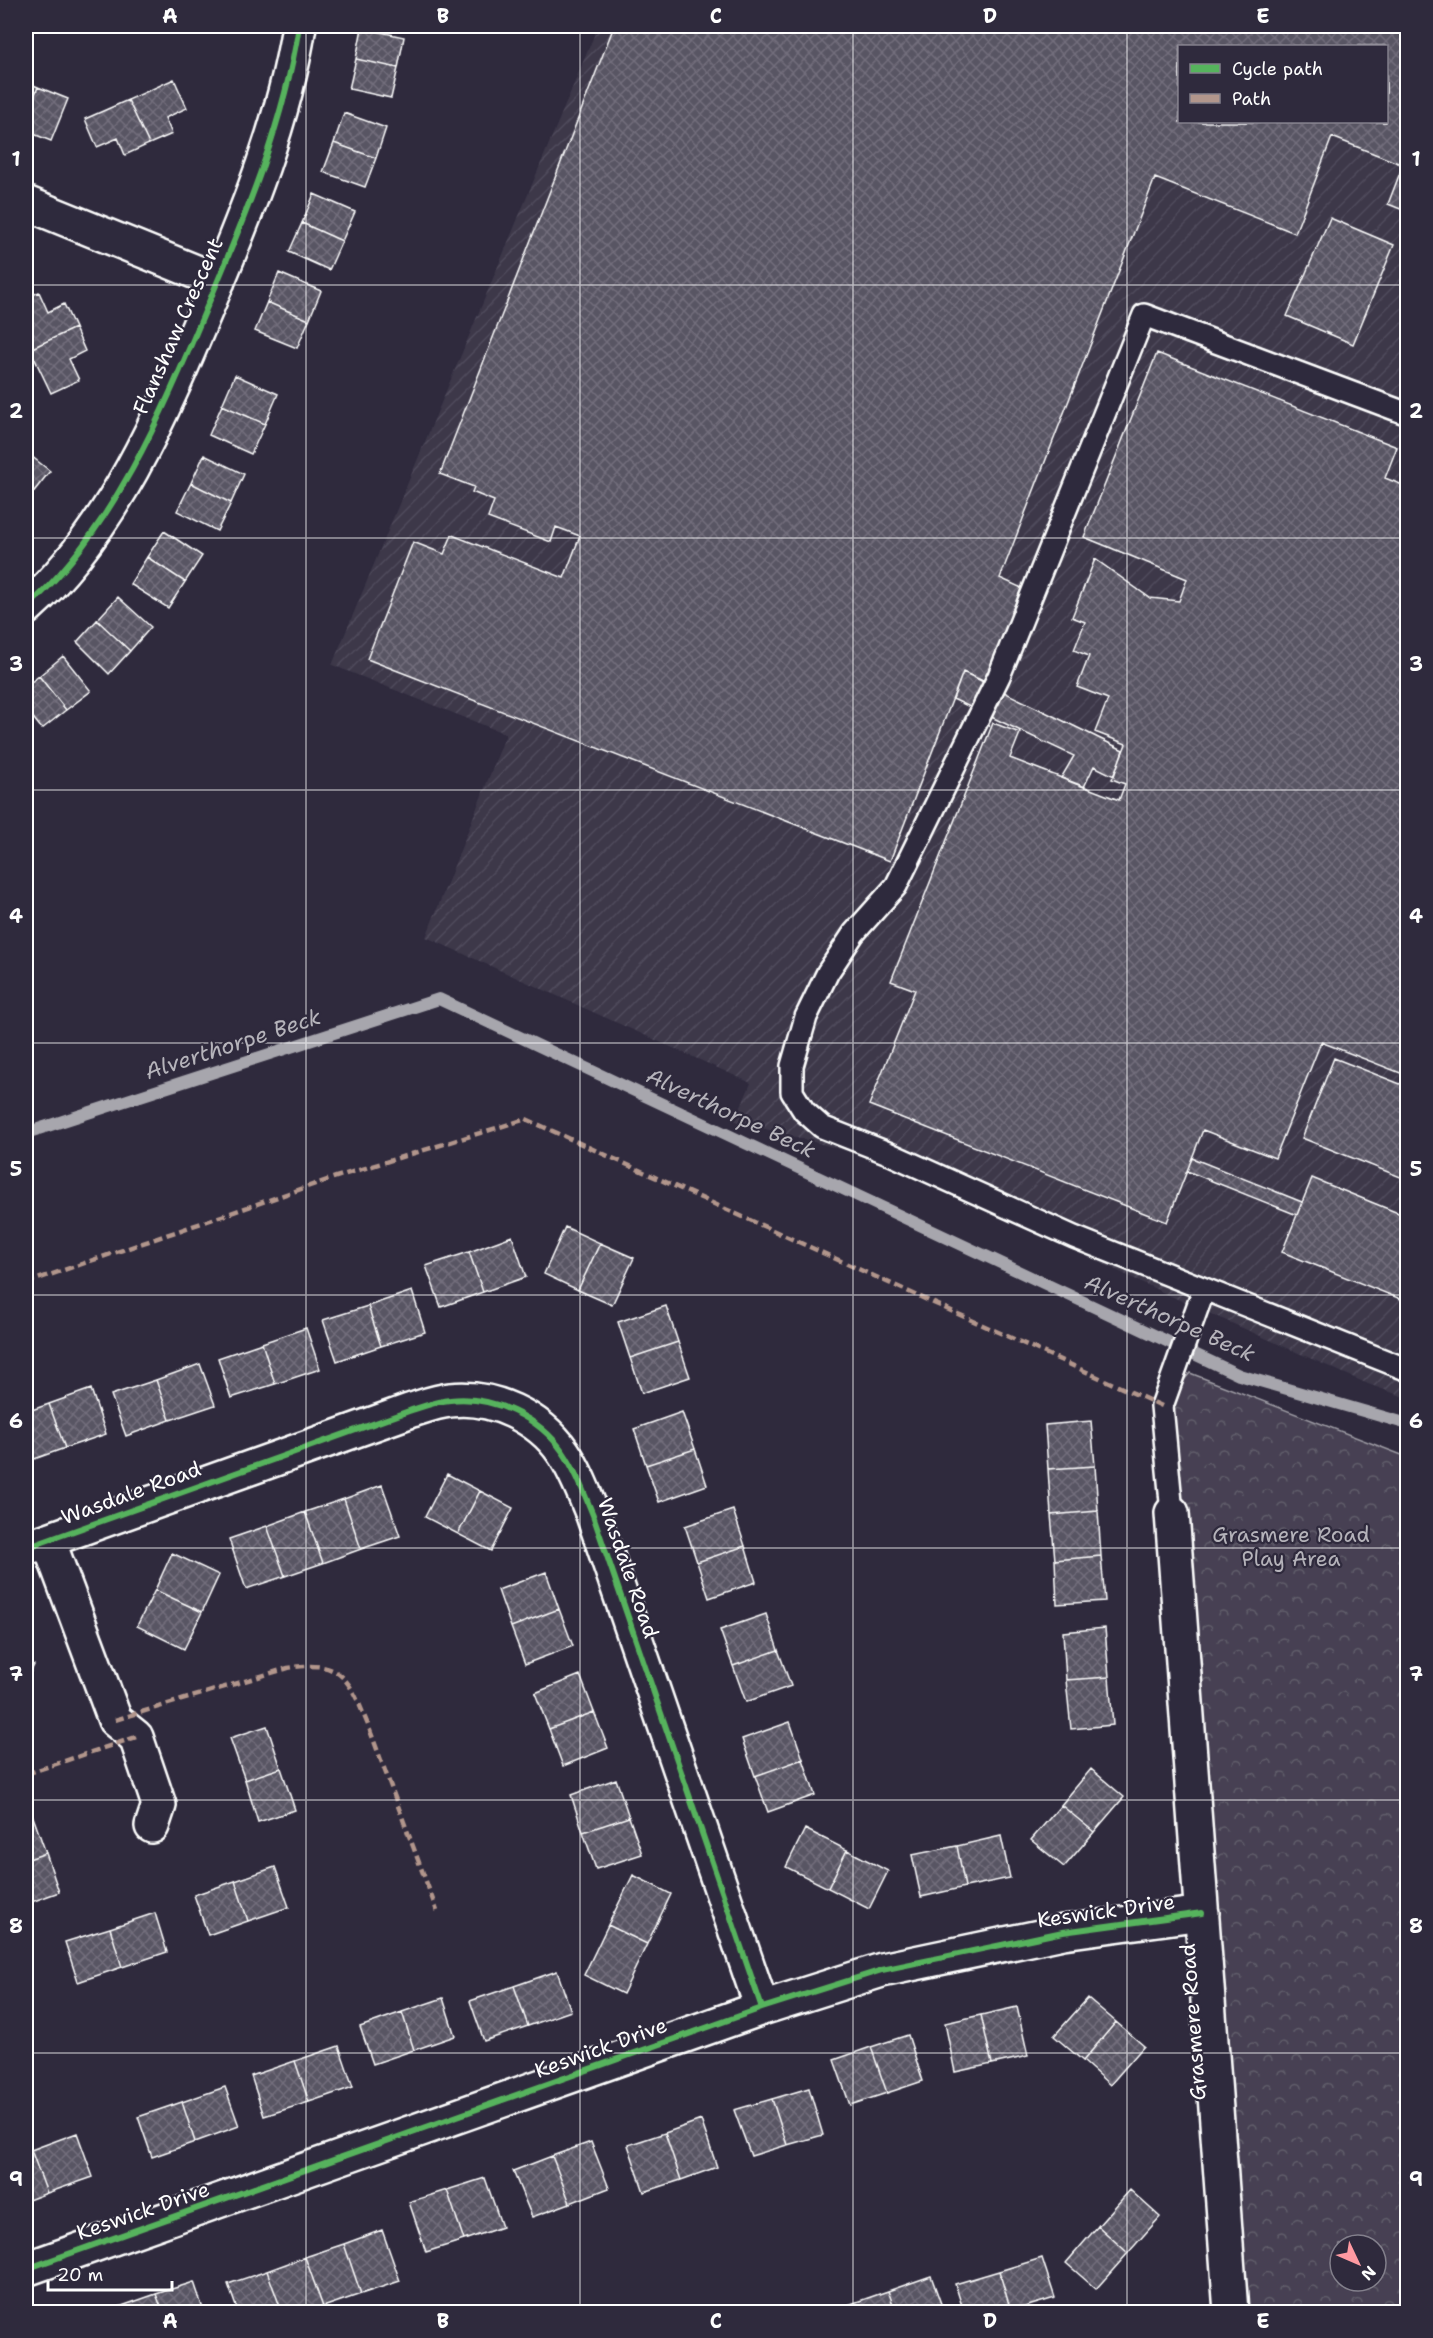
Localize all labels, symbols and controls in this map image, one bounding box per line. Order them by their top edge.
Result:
text: A [162,3,178,29]
text: B [437,3,449,29]
text: C [710,3,722,29]
text: D [983,3,997,29]
text: E [1256,3,1270,29]
legend [1178,45,1388,123]
text: Cycle path [1232,57,1323,81]
text: Path [1232,87,1271,111]
text: 1 [11,146,21,172]
text: 1 [1411,146,1421,172]
street label: Flanshaw Crescent [126,233,230,419]
text: 2 [9,398,23,424]
text: 2 [1409,398,1423,424]
text: 3 [9,651,23,677]
text: 3 [1409,651,1423,677]
text: 4 [9,903,23,929]
text: 4 [1409,903,1423,929]
water label: Alverthorpe Beck [141,1002,325,1086]
water label: Alverthorpe Beck [642,1061,821,1165]
text: 5 [10,1156,22,1182]
text: 5 [1410,1156,1422,1182]
water label: Alverthorpe Beck [1080,1267,1260,1369]
text: 6 [9,1408,23,1434]
text: 6 [1409,1408,1423,1434]
street label: Wasdale Road [57,1455,205,1531]
street label: Wasdale Road [591,1494,665,1642]
park label: Grasmere Road Play Area [1212,1521,1370,1573]
text: 7 [9,1661,23,1687]
text: 7 [1409,1661,1423,1687]
street label: Keswick Drive [1035,1887,1177,1935]
text: 8 [9,1913,23,1939]
text: 8 [1409,1913,1423,1939]
street label: Grasmere Road [1174,1942,1212,2102]
street label: Keswick Drive [531,2011,671,2085]
text: 9 [9,2166,23,2192]
text: 9 [1409,2166,1423,2192]
street label: Keswick Drive [73,2175,213,2247]
north arrow [1328,2233,1388,2293]
scale bar [48,2254,172,2292]
text: N [1356,2261,1380,2285]
text: 20 m [57,2263,103,2287]
text: A [162,2308,178,2334]
text: B [437,2308,449,2334]
text: C [710,2308,722,2334]
text: D [983,2308,997,2334]
text: E [1256,2308,1270,2334]

